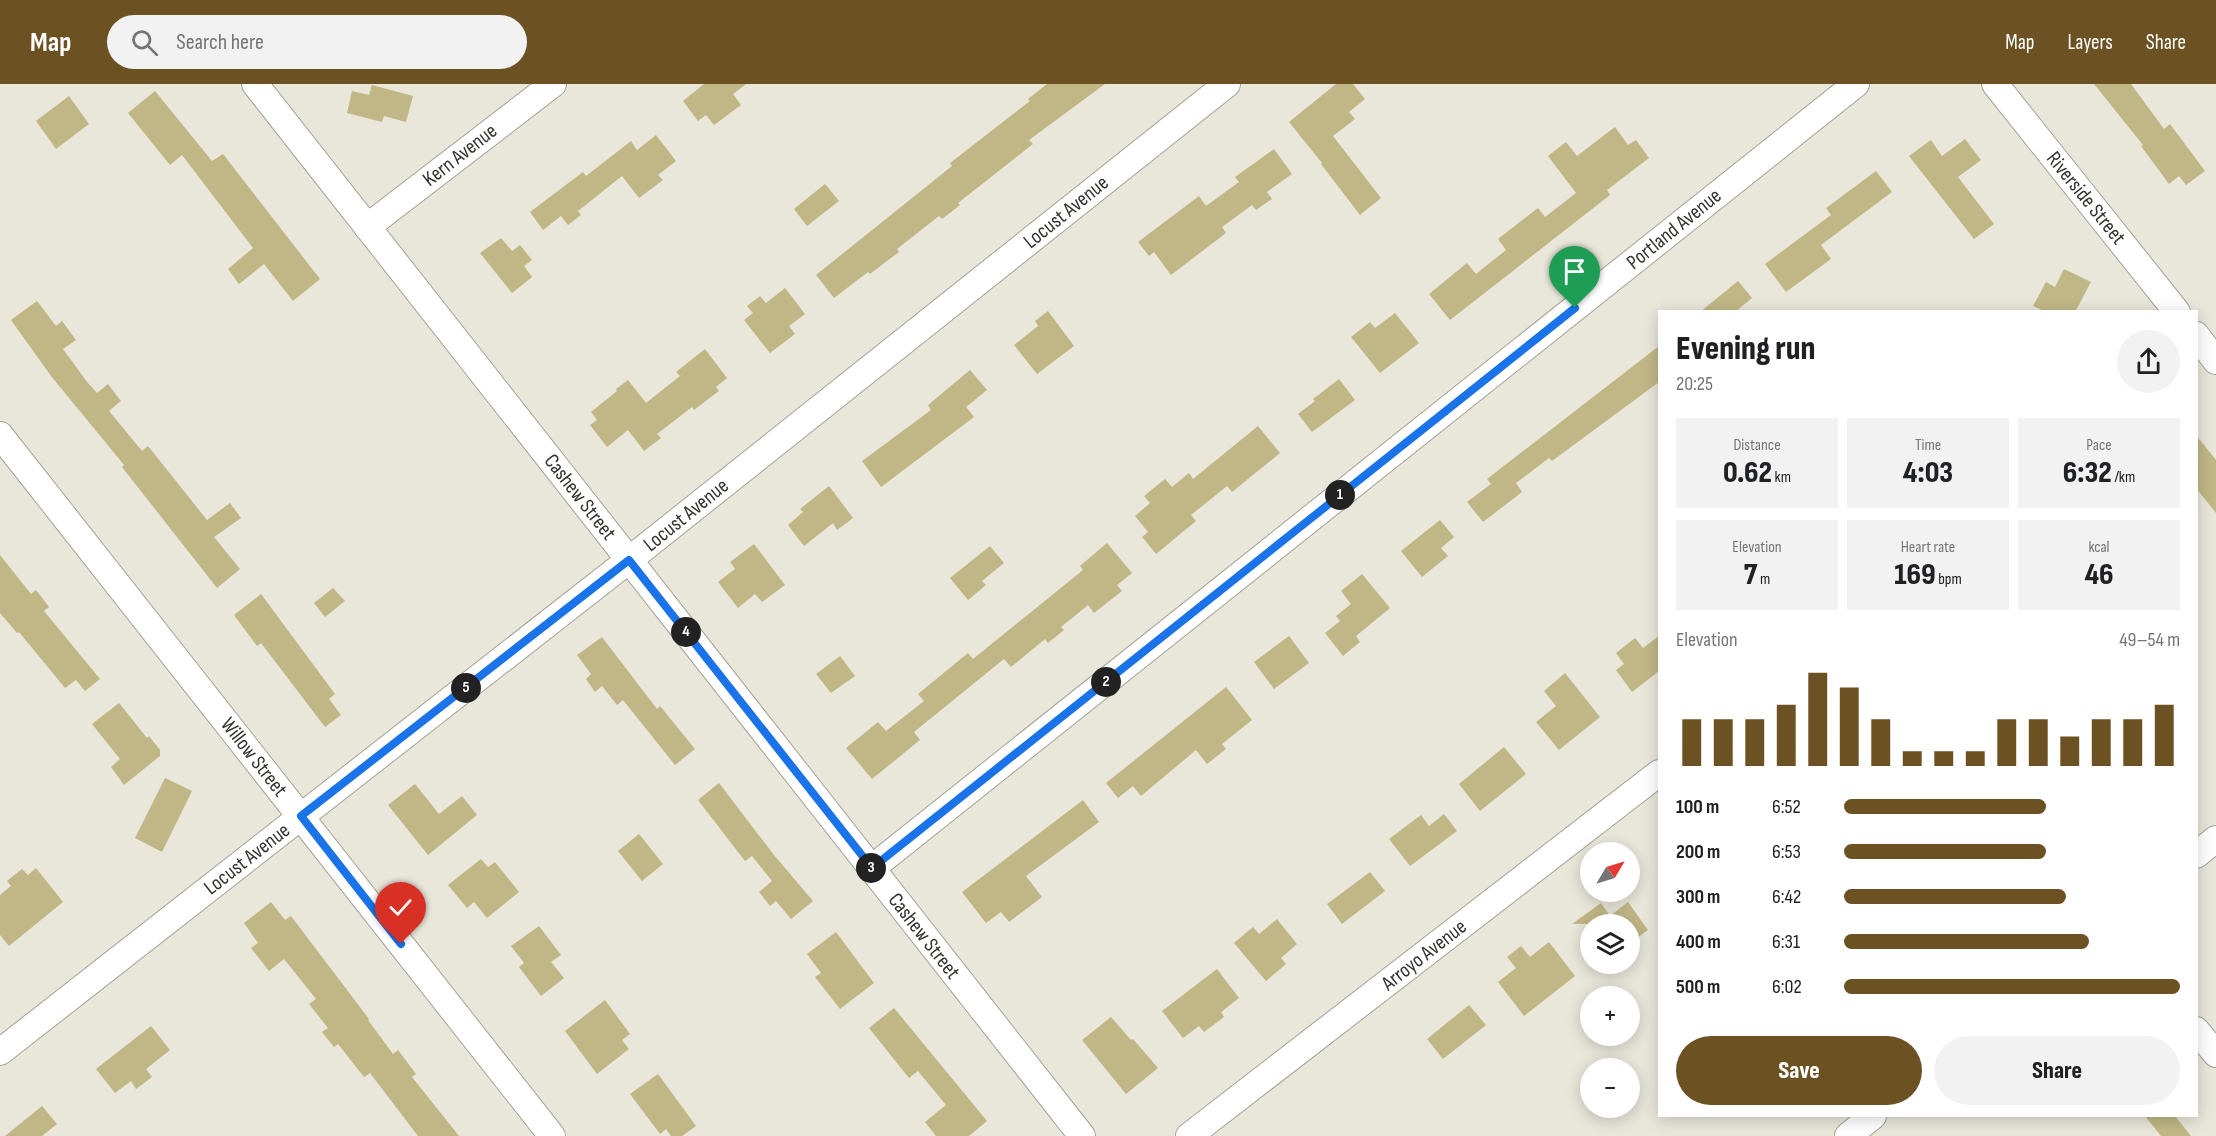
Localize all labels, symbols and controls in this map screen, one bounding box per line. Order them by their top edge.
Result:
search box [107,15,527,69]
text: Map [30,26,71,59]
icon: search [128,26,161,59]
text: Search here [176,29,264,56]
text: Map [2005,30,2034,55]
text: Layers [2067,30,2113,55]
text: Share [2146,30,2186,55]
street label: Kern Avenue [418,118,502,192]
street label: Riverside Street [2041,147,2131,249]
street label: Locust Avenue [1018,170,1114,254]
street label: Portland Avenue [1622,183,1726,275]
pin [1549,246,1600,308]
icon: arrive [1558,255,1591,288]
text: Evening run [1676,329,1816,369]
button: share [2117,330,2180,393]
text: 20:25 [1676,372,1713,396]
text: Distance [1733,436,1781,455]
text: Time [1915,436,1941,455]
text: Pace [2086,436,2112,455]
street label: Cashew Street [539,449,621,545]
text: 0.62 [1723,455,1772,491]
text: 4:03 [1903,455,1953,491]
text: 6:32 [2063,455,2112,491]
text: km [1772,468,1791,487]
text: /km [2112,468,2135,487]
street label: Locust Avenue [638,473,734,557]
pin: 1 [1325,480,1355,510]
text: 1 [1337,485,1343,504]
text: Elevation [1732,538,1782,557]
text: Heart rate [1901,538,1955,557]
text: kcal [2088,538,2110,557]
text: 7 [1744,557,1757,593]
text: 169 [1894,557,1936,593]
text: 46 [2084,557,2114,593]
text: m [1757,570,1770,589]
text: bpm [1936,570,1962,589]
pin: 4 [671,617,701,647]
text: 4 [682,622,690,641]
text: Elevation [1676,628,1738,652]
text: 49–54 m [2119,628,2180,652]
pin: 2 [1091,667,1121,697]
text: 2 [1102,672,1110,691]
pin: 5 [451,673,481,703]
text: 5 [462,678,470,697]
street label: Willow Street [215,712,293,802]
text: 100 m [1676,795,1719,819]
text: 6:52 [1772,795,1801,819]
street label: Locust Avenue [199,818,295,900]
text: 200 m [1676,840,1720,864]
text: 6:53 [1772,840,1801,864]
north arrow [1580,842,1640,902]
map controls [1580,842,1640,1118]
pin: 3 [856,853,886,883]
text: 3 [867,858,875,877]
pin [375,882,426,944]
text: 300 m [1676,885,1720,909]
text: 6:42 [1772,885,1801,909]
street label: Cashew Street [883,888,965,984]
icon: check [384,891,417,924]
street label: Arroyo Avenue [1376,914,1471,997]
button: layers [1580,914,1640,974]
text: 400 m [1676,930,1721,954]
text: 6:31 [1772,930,1800,954]
text: 500 m [1676,975,1720,999]
text: 6:02 [1772,975,1802,999]
button: + [1580,986,1640,1046]
button: Save [1676,1036,1922,1105]
button: Share [1934,1036,2180,1105]
button: − [1580,1058,1640,1118]

